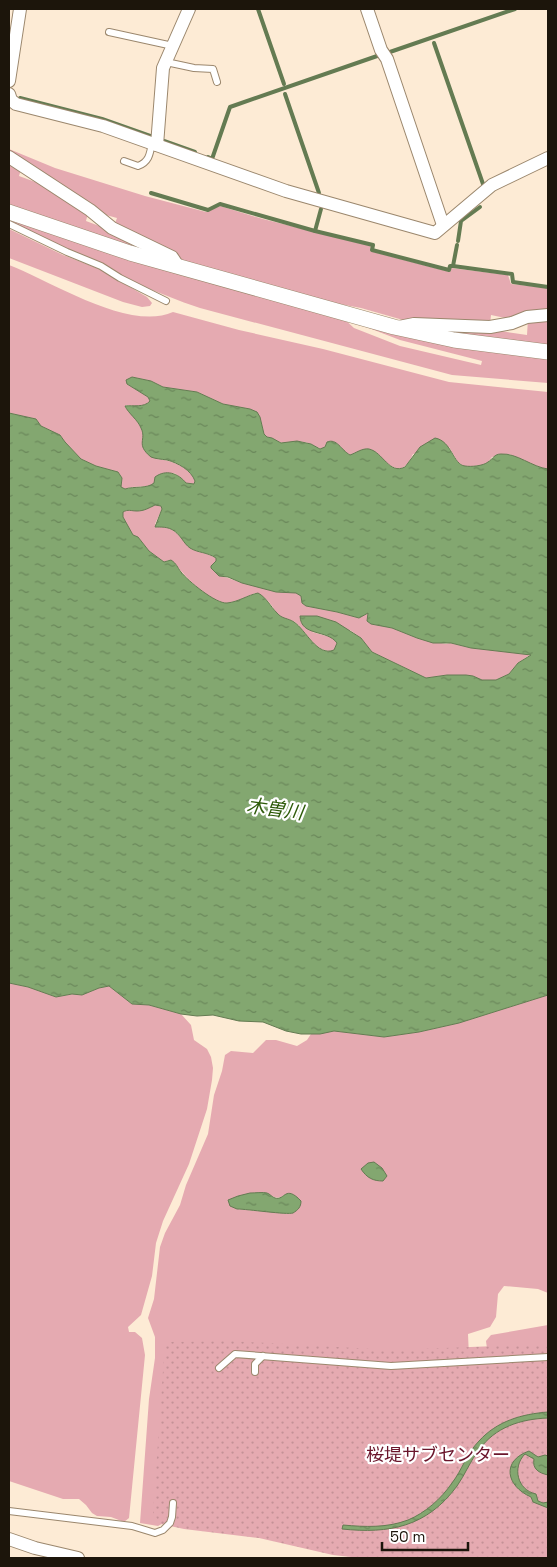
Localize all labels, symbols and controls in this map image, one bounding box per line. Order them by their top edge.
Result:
water label: 木曽川 [245,793,307,826]
park label: 桜堤サブセンター [366,1443,510,1466]
scale bar [382,1520,468,1552]
text: 50 m [390,1527,425,1546]

